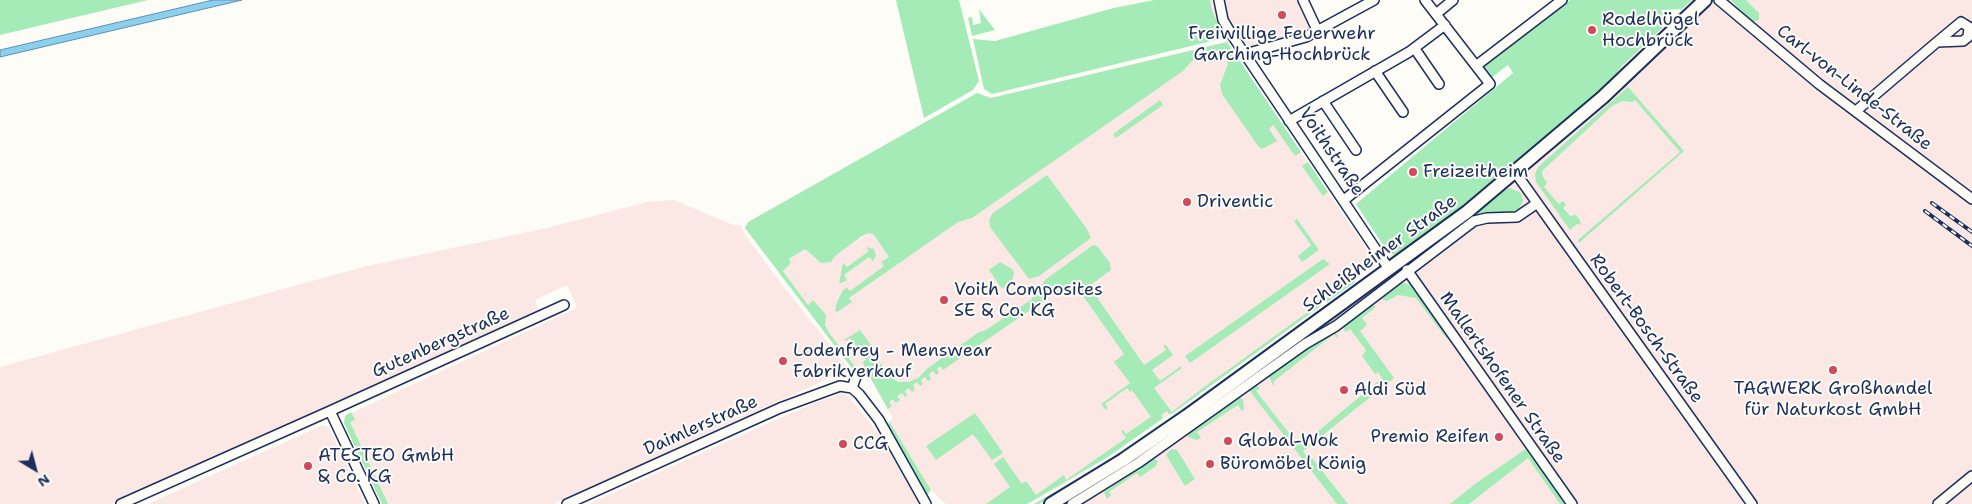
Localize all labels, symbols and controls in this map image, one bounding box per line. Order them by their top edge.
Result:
marker: Freiwillige Feuerwehr Garching-Hochbrück [1276,9,1288,21]
place label: Rodelhügel Hochbrück [1602,9,1699,52]
street label: Carl-von-Linde-Straße [1772,21,1936,155]
place label: Freiwillige Feuerwehr Garching-Hochbrück [1188,23,1376,66]
marker: Rodelhügel Hochbrück [1586,24,1598,36]
street label: Voithstraße [1294,104,1368,200]
place label: Freizeitheim [1423,161,1528,183]
marker: Freizeitheim [1407,166,1419,178]
place label: Driventic [1197,191,1273,213]
street label: Schleißheimer Straße [1299,191,1461,317]
marker: Driventic [1181,196,1193,208]
street label: Robert-Bosch-Straße [1585,250,1707,408]
place label: Voith Composites SE & Co. KG [954,279,1103,322]
street label: Mallertshofener Straße [1435,288,1569,468]
marker: Voith Composites SE & Co. KG [938,294,950,306]
street label: Gutenbergstraße [369,303,513,383]
place label: Lodenfrey - Menswear Fabrikverkauf [793,340,992,382]
marker: Lodenfrey - Menswear Fabrikverkauf [777,355,789,367]
marker: TAGWERK Großhandel für Naturkost GmbH [1827,364,1839,376]
place label: TAGWERK Großhandel für Naturkost GmbH [1734,378,1932,420]
place label: Aldi Süd [1354,379,1426,401]
marker: Aldi Süd [1338,384,1350,396]
street label: Daimlerstraße [641,391,761,461]
place label: Premio Reifen [1371,426,1489,448]
place label: Global-Wok [1238,430,1339,452]
marker: Premio Reifen [1493,431,1505,443]
place label: CCG [853,433,888,455]
marker: Global-Wok [1222,435,1234,447]
marker: CCG [837,438,849,450]
north arrow [10,444,60,494]
place label: ATESTEO GmbH & Co. KG [318,445,454,488]
place label: Büromöbel König [1220,453,1366,475]
marker: Büromöbel König [1204,458,1216,470]
marker: ATESTEO GmbH & Co. KG [302,460,314,472]
text: N [34,470,54,492]

